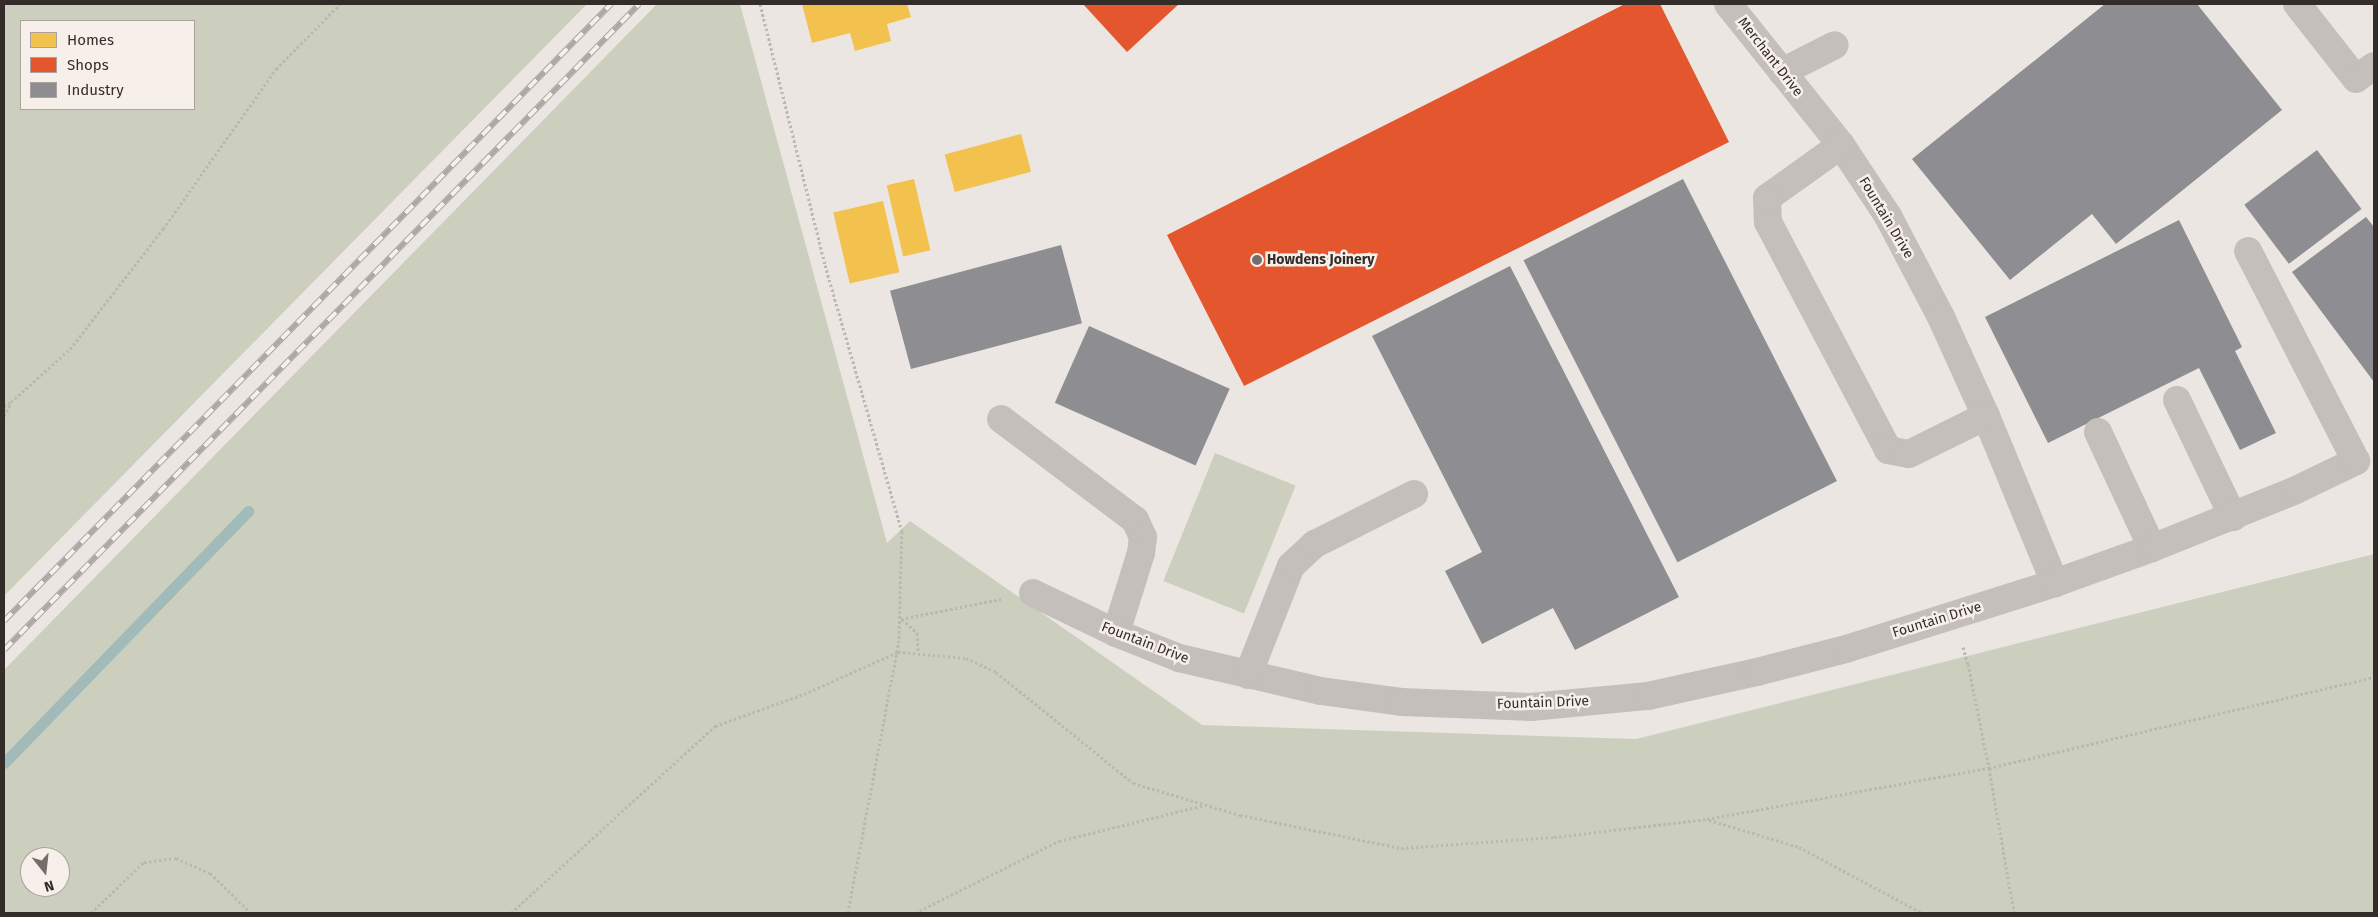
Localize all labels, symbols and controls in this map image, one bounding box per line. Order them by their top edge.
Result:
street label: Merchant Drive [1734,14,1806,100]
legend [20,20,195,110]
text: Homes [67,31,114,49]
text: Shops [67,56,109,74]
text: Industry [67,81,124,99]
street label: Fountain Drive [1855,174,1917,262]
place label: Howdens Joinery [1267,252,1375,268]
marker: Howdens Joinery [1251,254,1263,266]
street label: Fountain Drive [1890,598,1984,642]
street label: Fountain Drive [1099,619,1191,667]
street label: Fountain Drive [1497,693,1589,713]
north arrow [20,847,70,897]
text: N [42,876,56,895]

